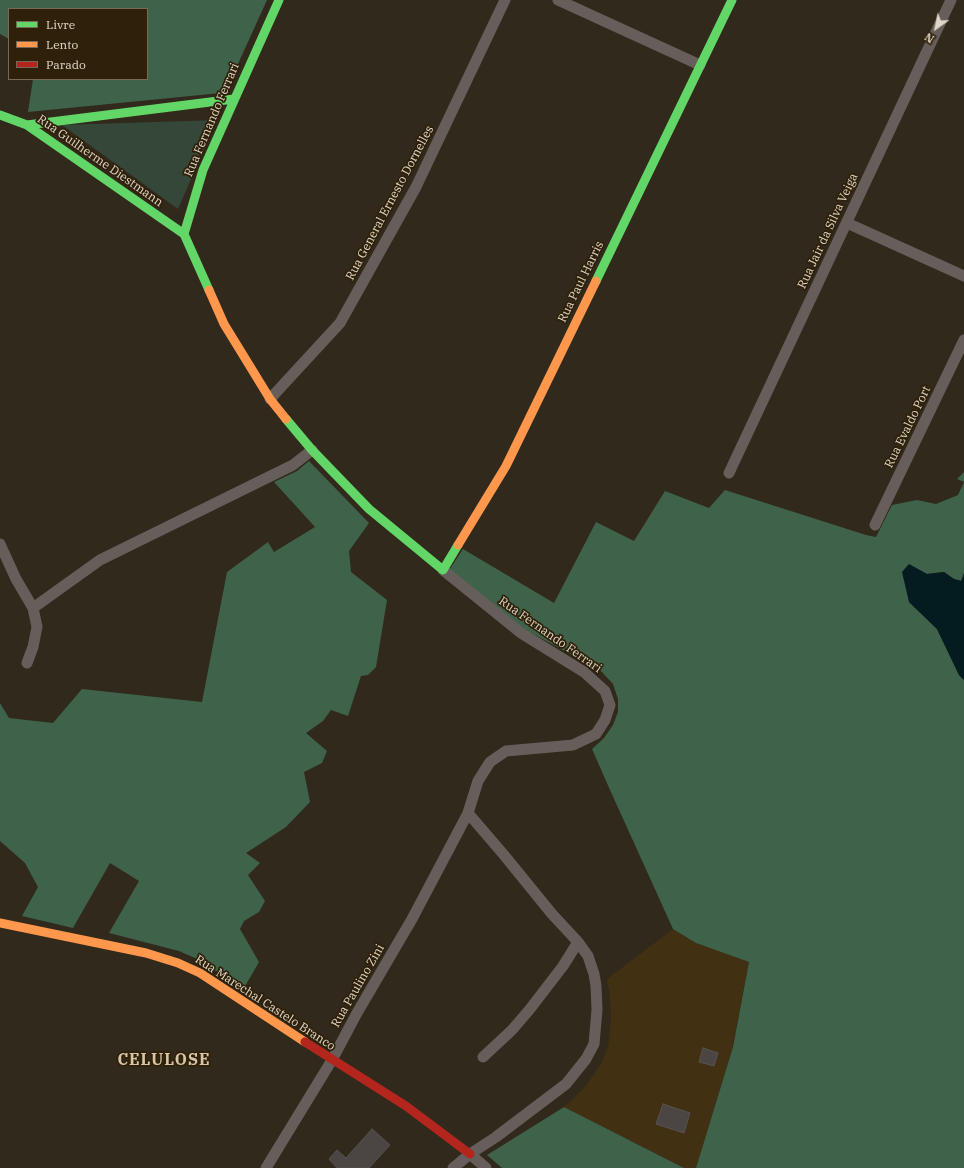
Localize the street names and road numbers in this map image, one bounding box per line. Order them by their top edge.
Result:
street label: Rua Fernando Ferrari [182,61,242,179]
street label: Rua Guilherme Diestmann [34,112,166,210]
street label: Rua General Ernesto Dornelles [343,123,437,283]
street label: Rua Jair da Silva Veiga [795,171,861,291]
street label: Rua Paul Harris [555,239,607,325]
street label: Rua Evaldo Port [882,384,934,470]
street label: Rua Fernando Ferrari [496,594,604,676]
street label: Rua Paulino Zini [328,942,388,1030]
street label: Rua Marechal Castelo Branco [192,952,338,1054]

